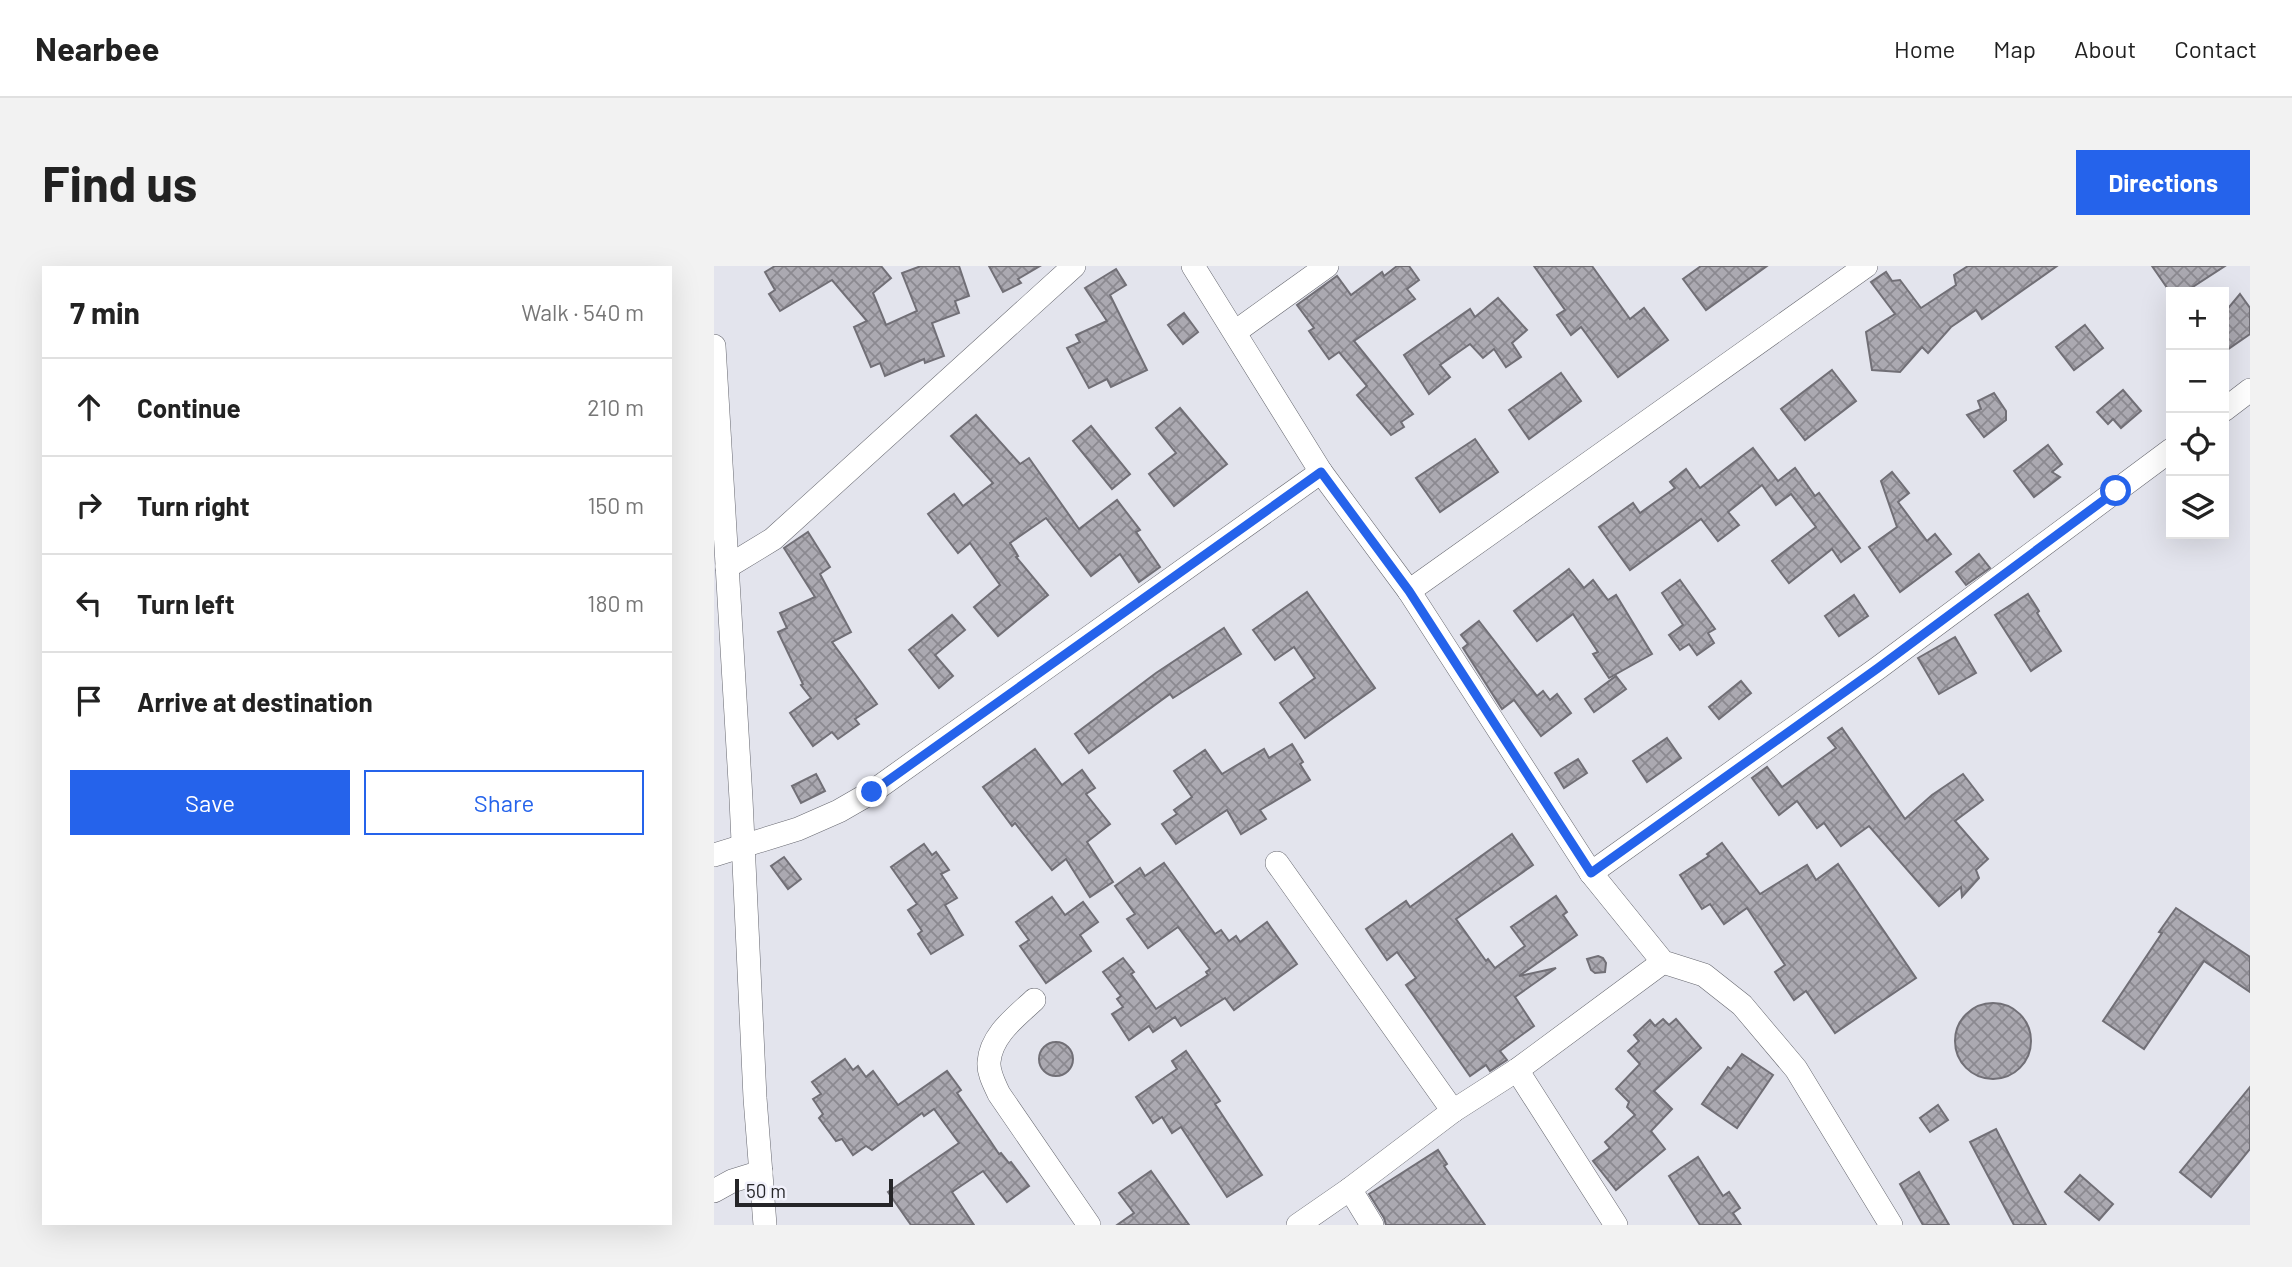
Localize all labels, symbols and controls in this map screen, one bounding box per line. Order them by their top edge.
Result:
text: Nearbee [35,28,159,68]
text: Home [1894,34,1955,63]
text: Map [1993,34,2036,63]
text: About [2074,34,2136,63]
text: Contact [2174,34,2257,63]
button: Directions [2076,150,2250,215]
text: Find us [42,153,197,212]
map controls [2166,287,2229,539]
button: + [2166,287,2229,350]
text: 7 min [70,294,140,330]
text: Walk · 540 m [521,298,644,326]
button: − [2166,350,2229,413]
icon: ahead [70,388,108,426]
text: Continue [137,392,241,423]
text: 210 m [587,393,644,421]
button: locate [2166,413,2229,476]
route start [2100,475,2131,506]
button: layers [2166,476,2229,539]
icon: right [70,486,108,524]
text: Turn right [137,490,250,521]
text: 150 m [588,491,644,519]
icon: left [70,584,108,622]
text: Turn left [137,588,235,619]
text: 180 m [587,589,644,617]
icon: arrive [70,682,108,720]
text: Arrive at destination [137,686,373,717]
button: Save [70,770,350,835]
button: Share [364,770,644,835]
route end [856,776,887,807]
scale bar [735,1176,892,1208]
text: 50 m [746,1179,786,1202]

